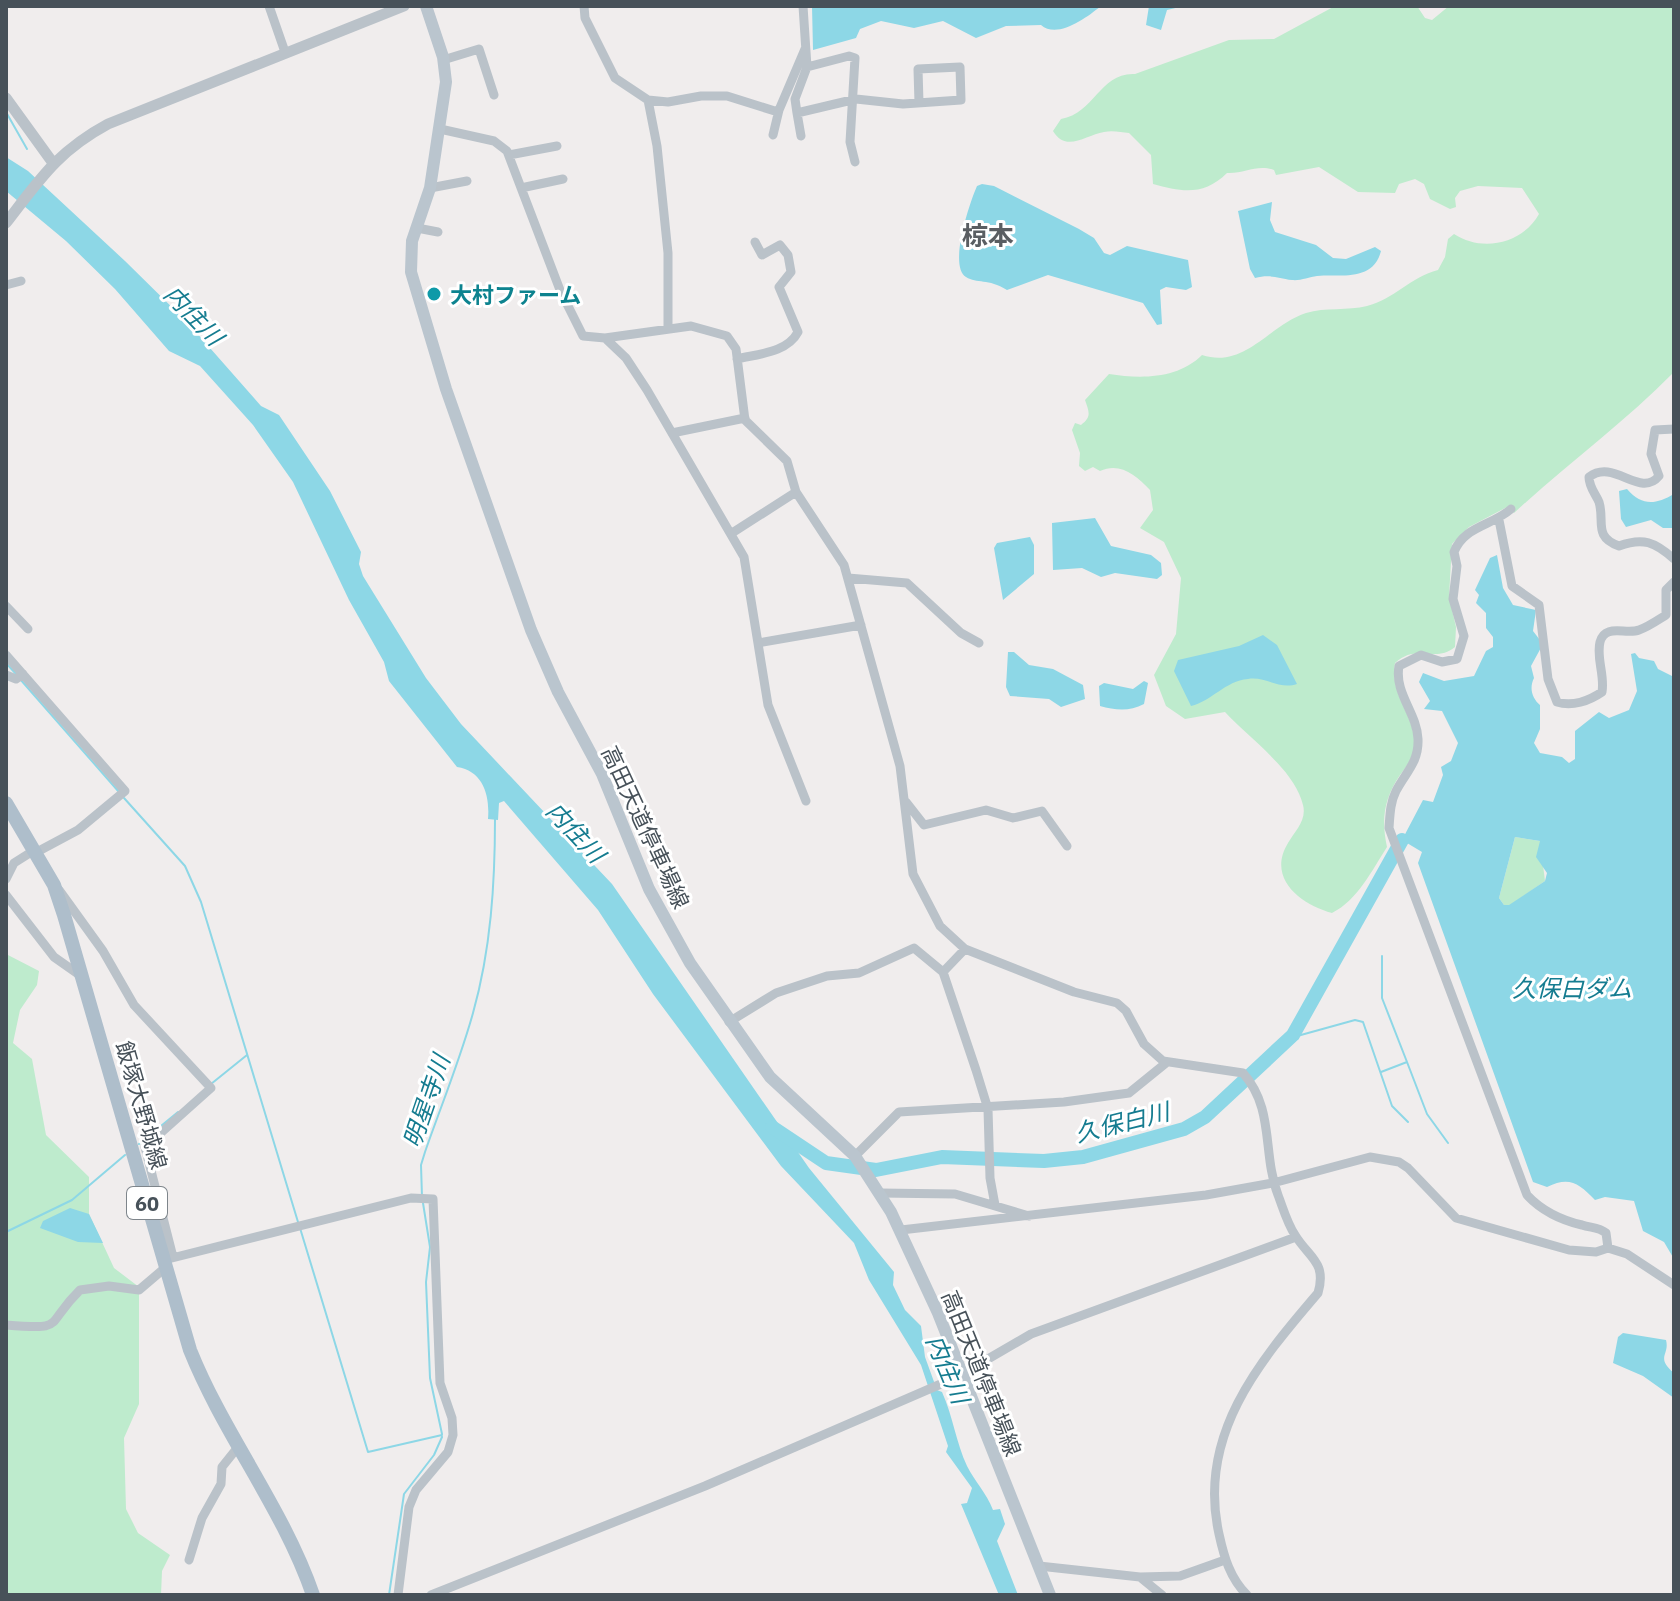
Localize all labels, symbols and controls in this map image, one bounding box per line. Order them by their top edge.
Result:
district label: 椋本 [962,218,1014,252]
water label: 内住川 [157,278,233,354]
place label: 大村ファーム [450,280,581,309]
marker: 大村ファーム [425,285,443,303]
street label: 高田天道停車場線 [596,741,696,913]
water label: 内住川 [540,795,614,871]
water label: 久保白ダム [1512,972,1632,1004]
street label: 飯塚大野城線 [110,1038,174,1172]
water label: 明星寺川 [395,1048,458,1152]
water label: 久保白川 [1072,1094,1175,1149]
road number: 60 [127,1187,167,1219]
street label: 高田天道停車場線 [936,1286,1028,1460]
water label: 内住川 [919,1330,978,1411]

